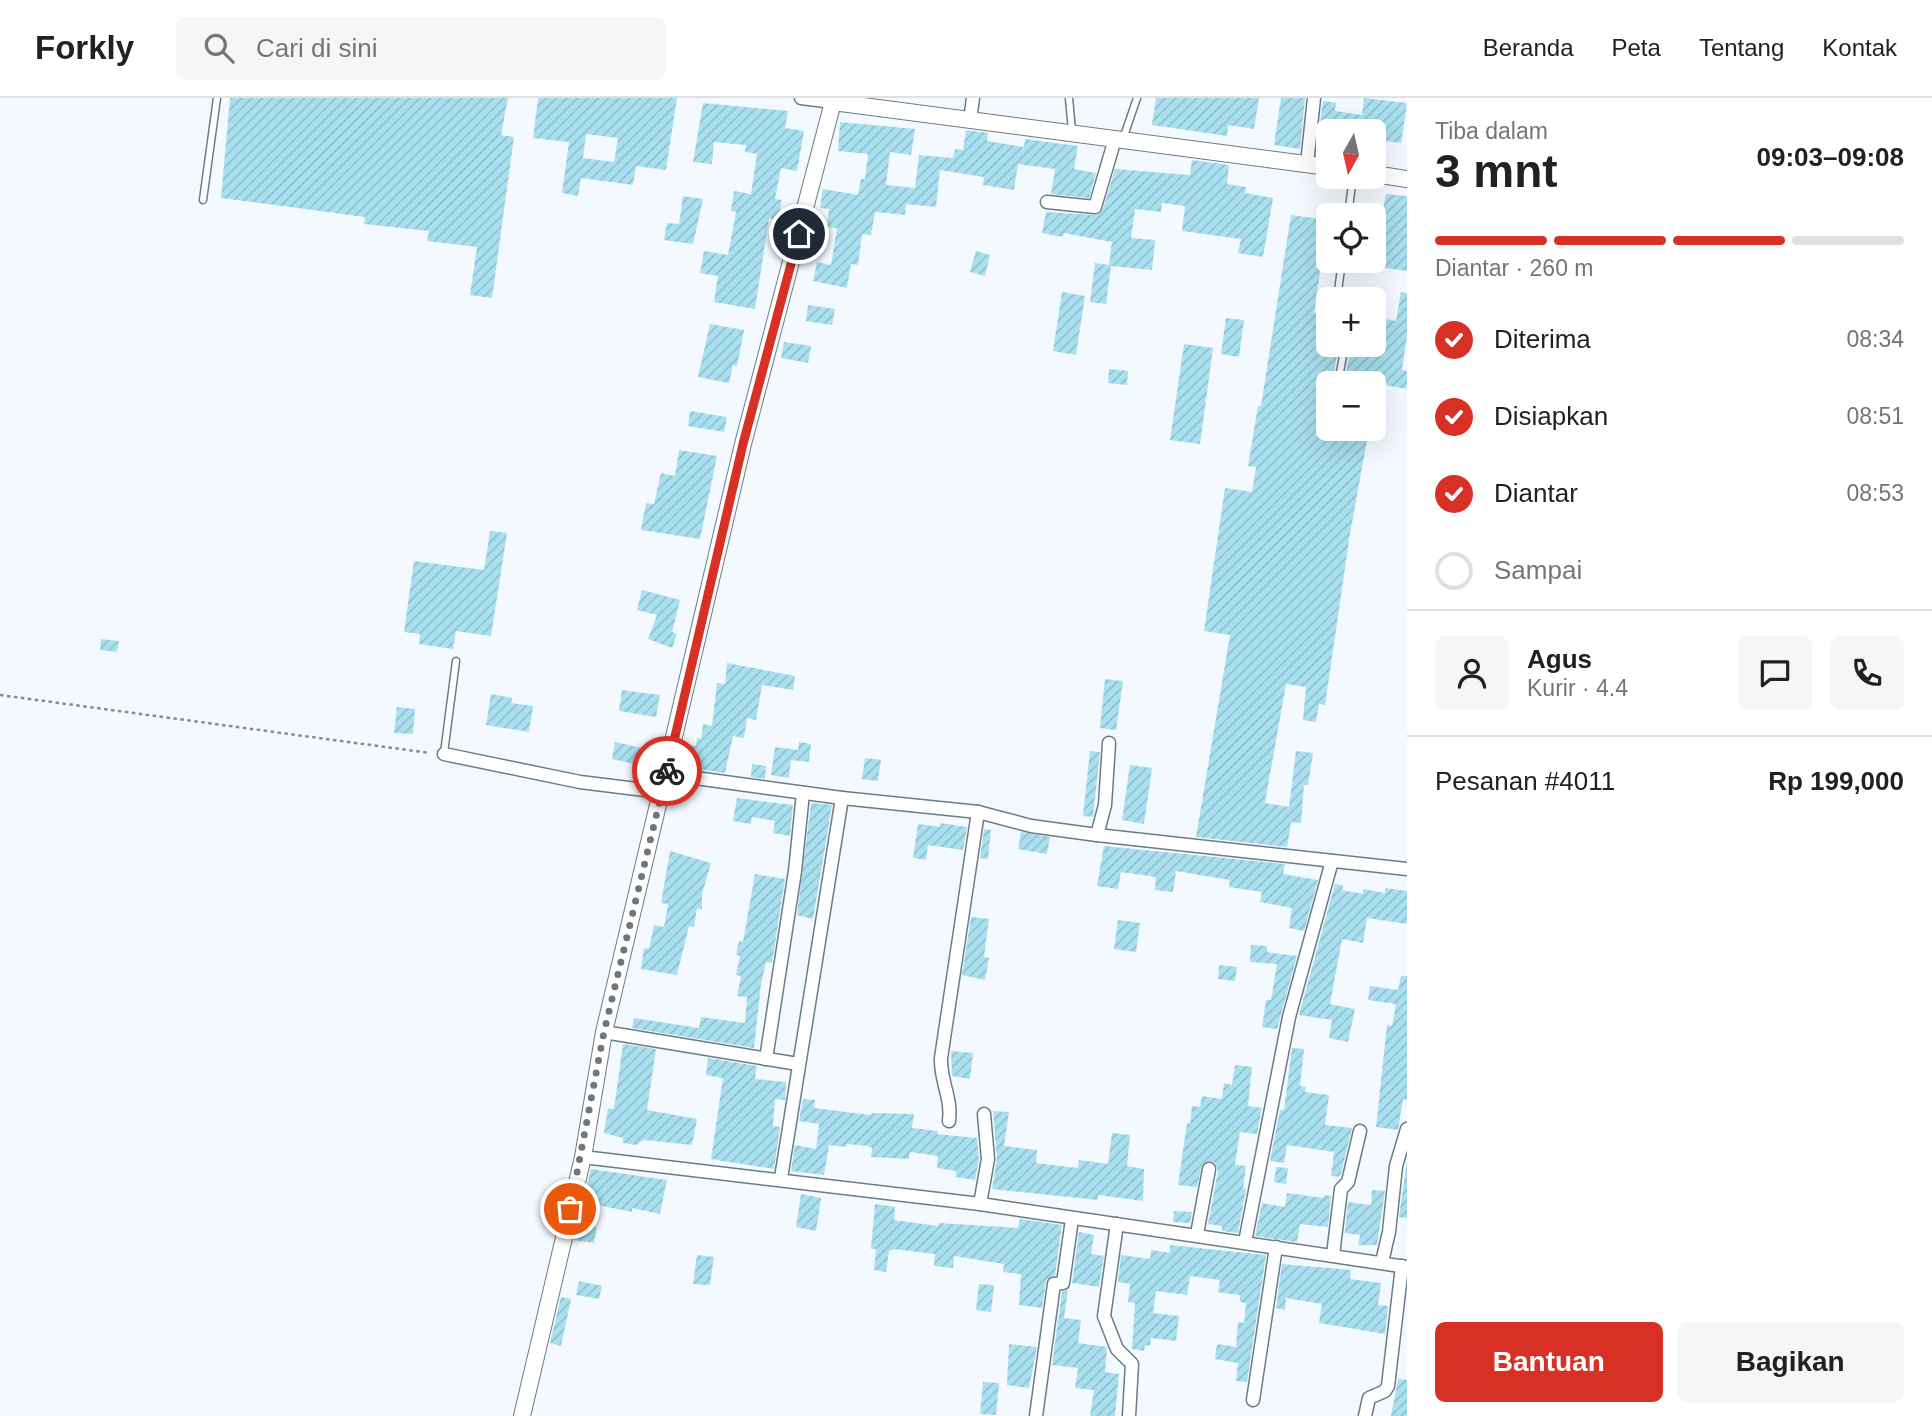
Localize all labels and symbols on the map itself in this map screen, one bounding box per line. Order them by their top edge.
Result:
north arrow [1316,119,1386,189]
pin [769,204,829,264]
courier [632,736,702,806]
pin [540,1179,600,1239]

